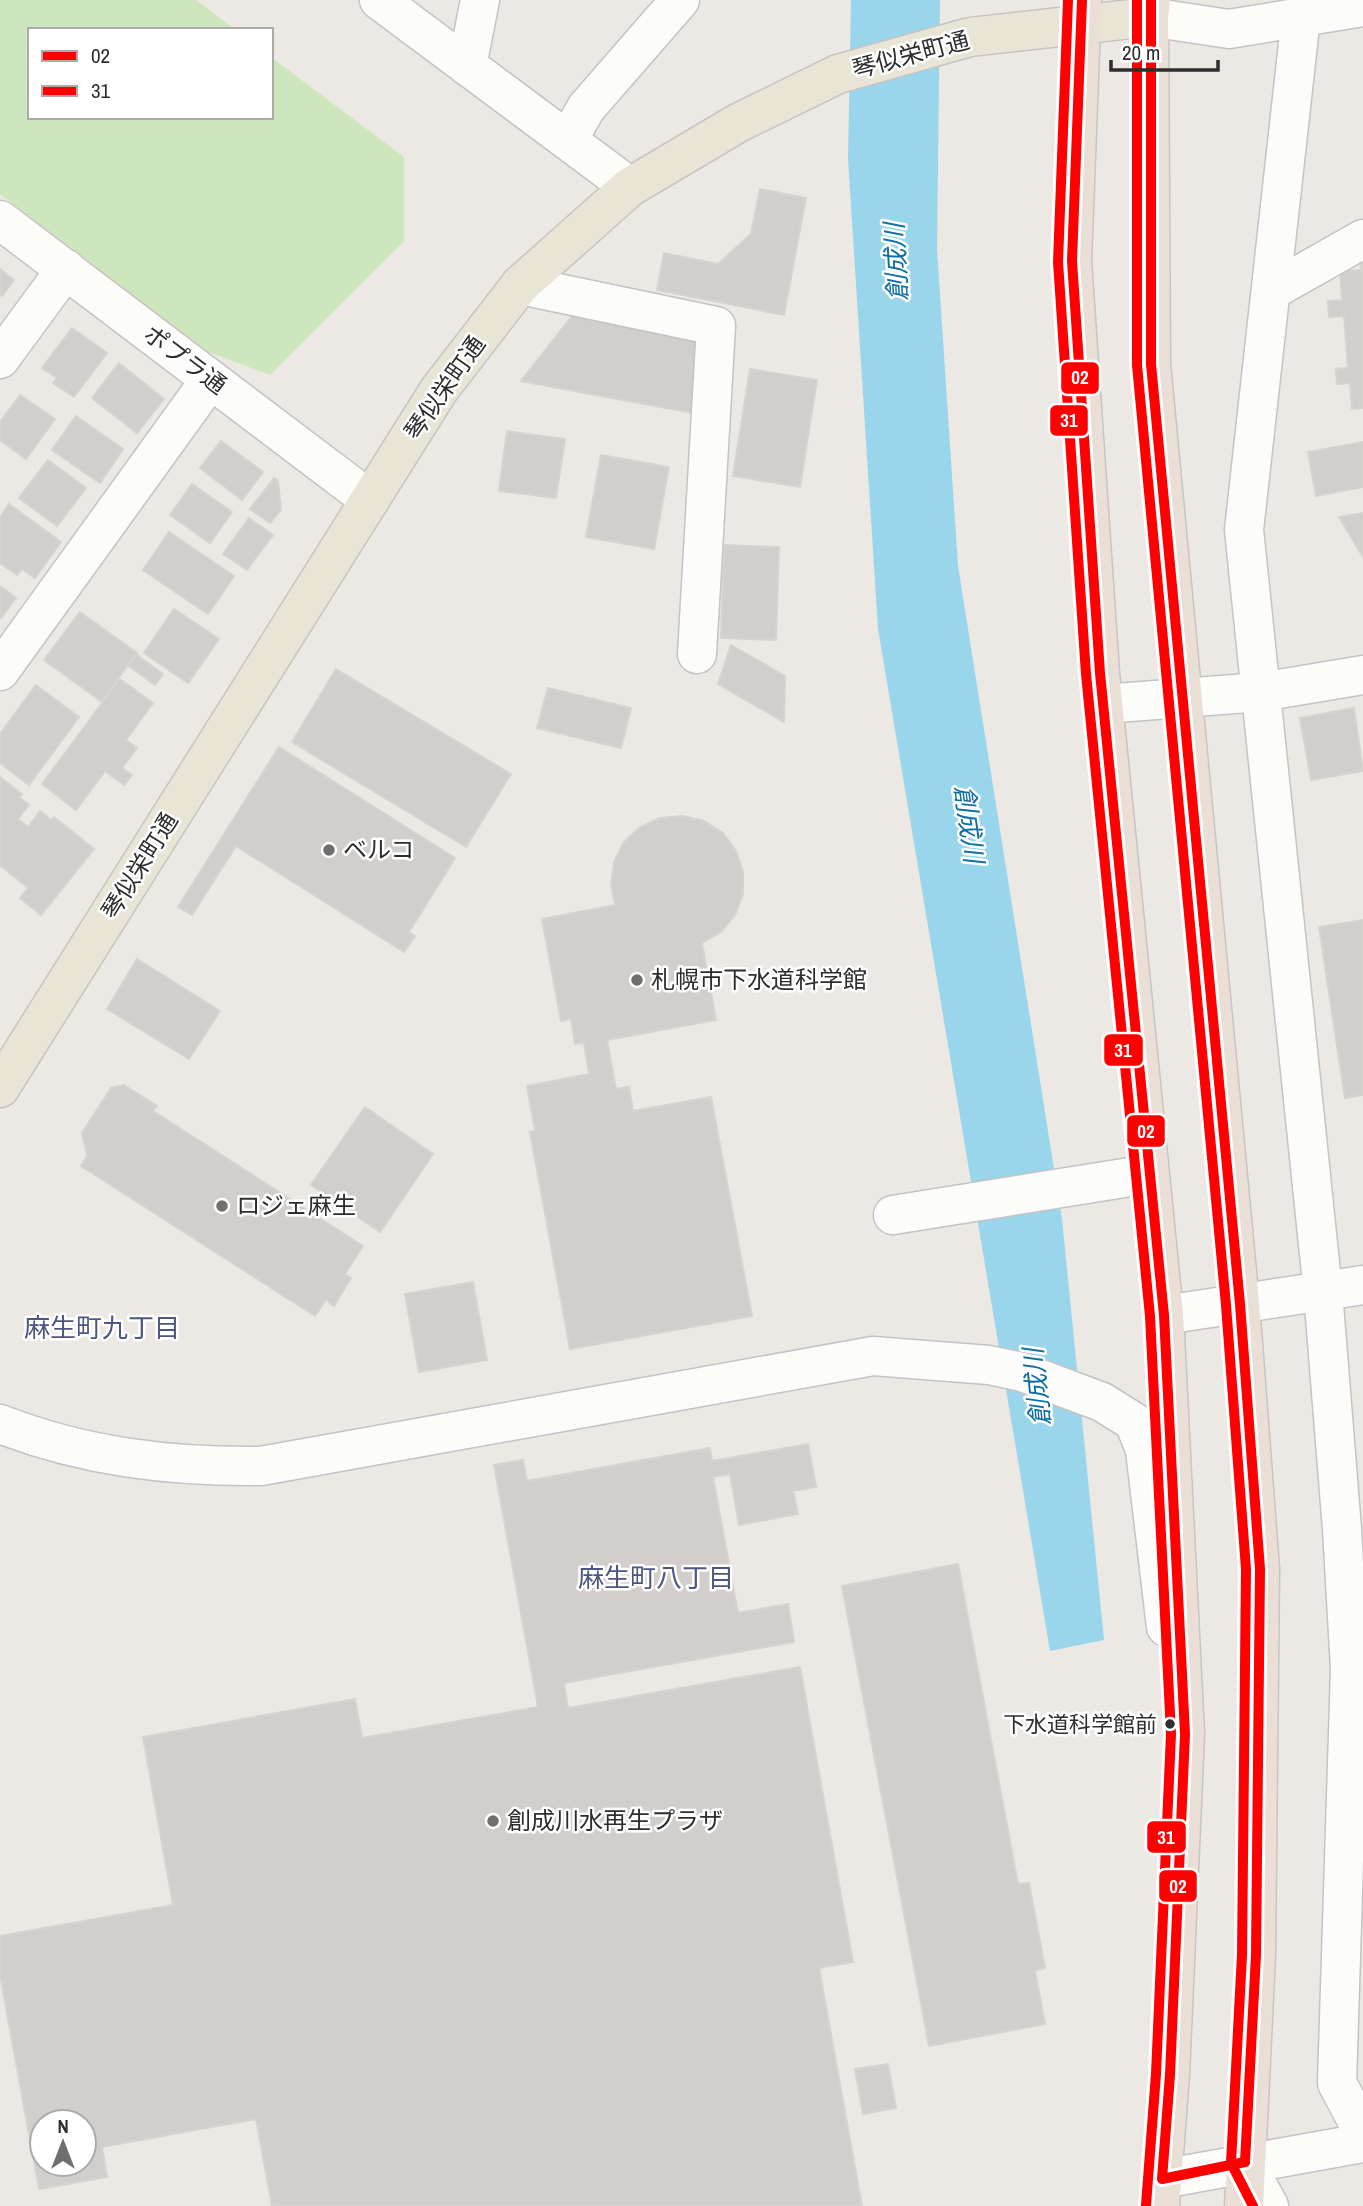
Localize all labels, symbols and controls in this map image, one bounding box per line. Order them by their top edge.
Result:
street label: 琴似栄町通 [849,23,973,85]
legend [28,28,273,119]
scale bar [1111,28,1218,72]
text: 20 m [1122,38,1160,67]
text: 02 [91,41,110,70]
text: 31 [91,76,111,105]
water label: 創成川 [876,219,915,302]
street label: ポプラ通 [138,318,234,401]
street label: 琴似栄町通 [397,329,492,446]
line badge: 02 [1060,361,1100,395]
text: 02 [1071,364,1089,390]
line badge: 31 [1049,404,1089,437]
text: 31 [1060,407,1078,433]
water label: 創成川 [947,783,993,868]
street label: 琴似栄町通 [94,806,185,925]
place label: ベルコ [343,833,415,865]
marker: ベルコ [321,842,337,858]
place label: 札幌市下水道科学館 [651,963,867,995]
marker: 札幌市下水道科学館 [629,972,645,988]
line badge: 31 [1103,1033,1144,1067]
text: 31 [1114,1037,1132,1063]
line badge: 02 [1126,1114,1166,1148]
text: 02 [1137,1118,1155,1144]
place label: ロジェ麻生 [236,1189,356,1221]
marker: ロジェ麻生 [214,1198,230,1214]
district label: 麻生町九丁目 [24,1310,180,1345]
water label: 創成川 [1015,1343,1058,1428]
district label: 麻生町八丁目 [578,1560,734,1595]
place label: 下水道科学館前 [1003,1709,1157,1739]
marker: 下水道科学館前 [1163,1717,1177,1731]
place label: 創成川水再生プラザ [507,1804,723,1836]
marker: 創成川水再生プラザ [485,1813,501,1829]
line badge: 31 [1146,1820,1187,1854]
text: 31 [1157,1824,1175,1850]
line badge: 02 [1158,1869,1198,1903]
text: 02 [1169,1873,1187,1899]
north arrow [28,2108,98,2178]
text: N [57,2113,69,2139]

